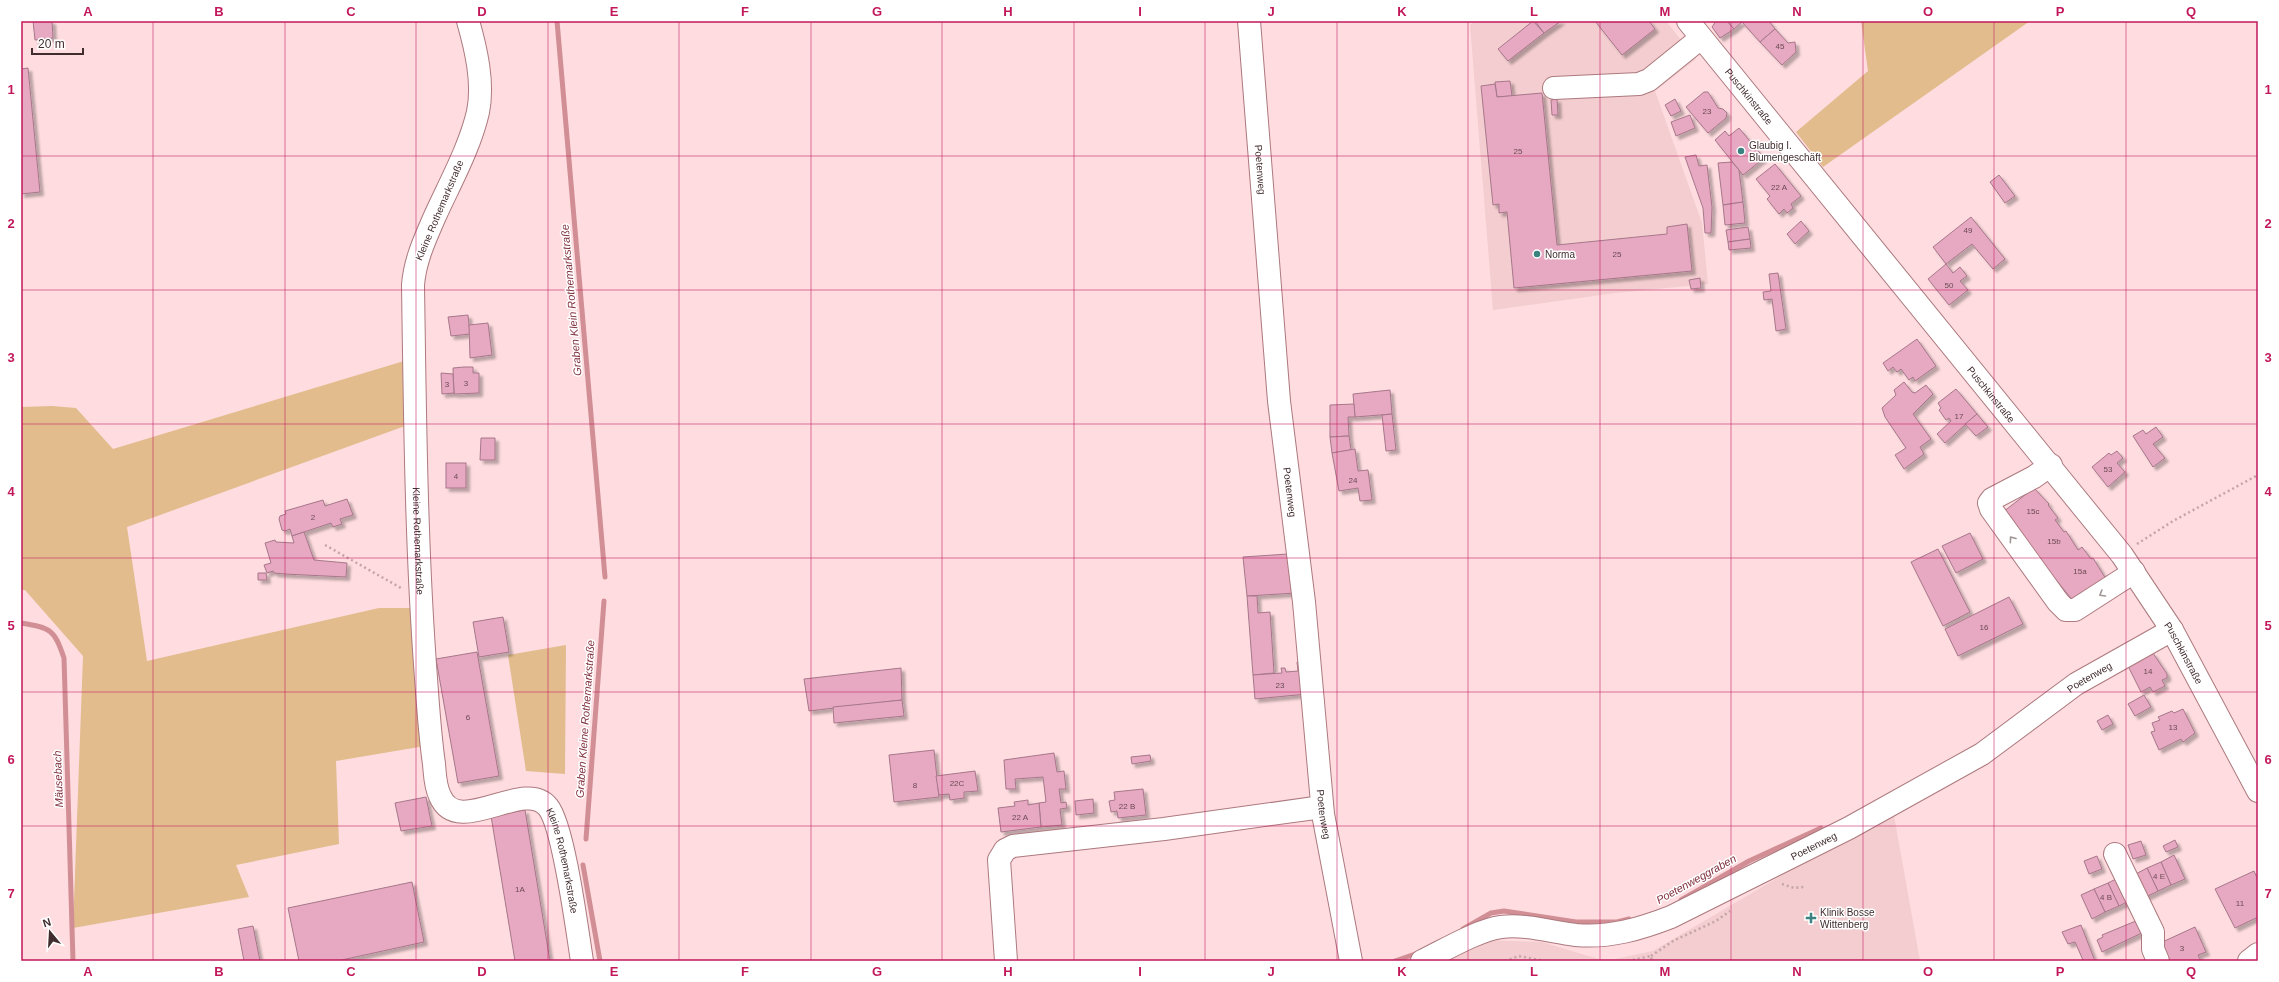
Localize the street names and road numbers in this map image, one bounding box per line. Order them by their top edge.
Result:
street label: Puschkinstraße [1723,66,1775,127]
street label: Poetenweg [1253,144,1268,195]
street label: Kleine Rothemarkstraße [413,158,466,262]
street label: Puschkinstraße [1965,364,2017,425]
street label: Poetenweg [1281,467,1298,518]
street label: Kleine Rothemarkstraße [411,487,426,596]
street label: Puschkinstraße [2162,620,2205,686]
street label: Poetenweg [2065,660,2114,695]
street label: Poetenweg [1315,789,1333,840]
street label: Kleine Rothemarkstraße [544,806,580,915]
street label: Poetenweg [1789,830,1839,862]

